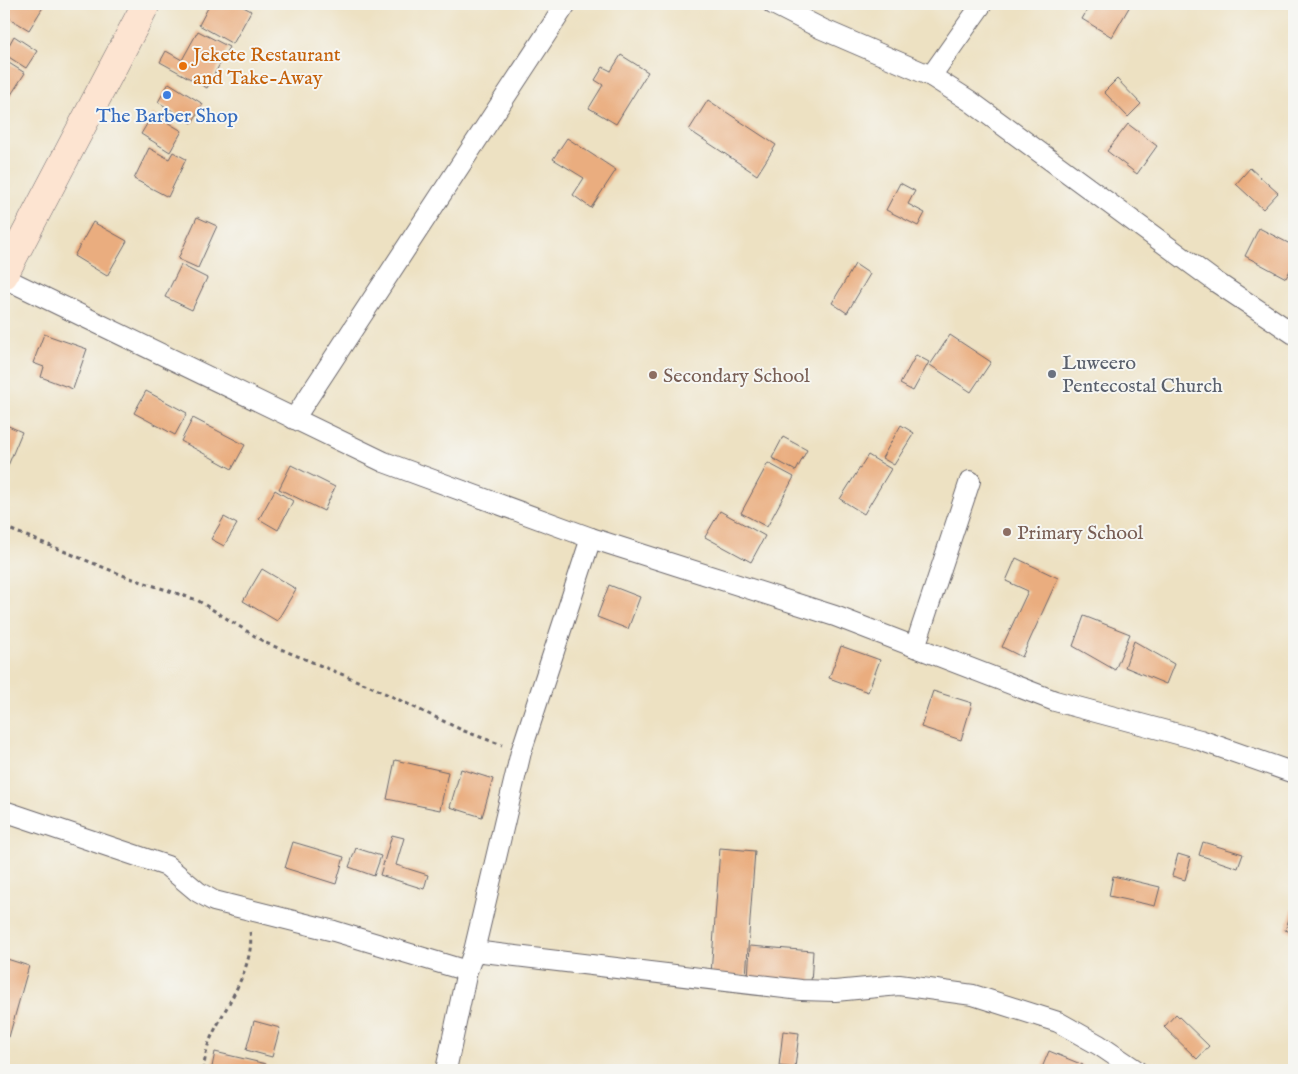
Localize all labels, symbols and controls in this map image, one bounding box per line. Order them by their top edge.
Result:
place label: Jekete Restaurant and Take-Away [191,43,341,91]
marker: Jekete Restaurant and Take-Away [177,60,189,72]
marker: The Barber Shop [161,89,173,101]
place label: The Barber Shop [96,104,238,129]
place label: Luweero Pentecostal Church [1062,351,1223,399]
place label: Secondary School [663,364,810,389]
marker: Luweero Pentecostal Church [1046,368,1058,380]
marker: Secondary School [647,369,659,381]
place label: Primary School [1017,521,1144,546]
marker: Primary School [1001,526,1013,538]

